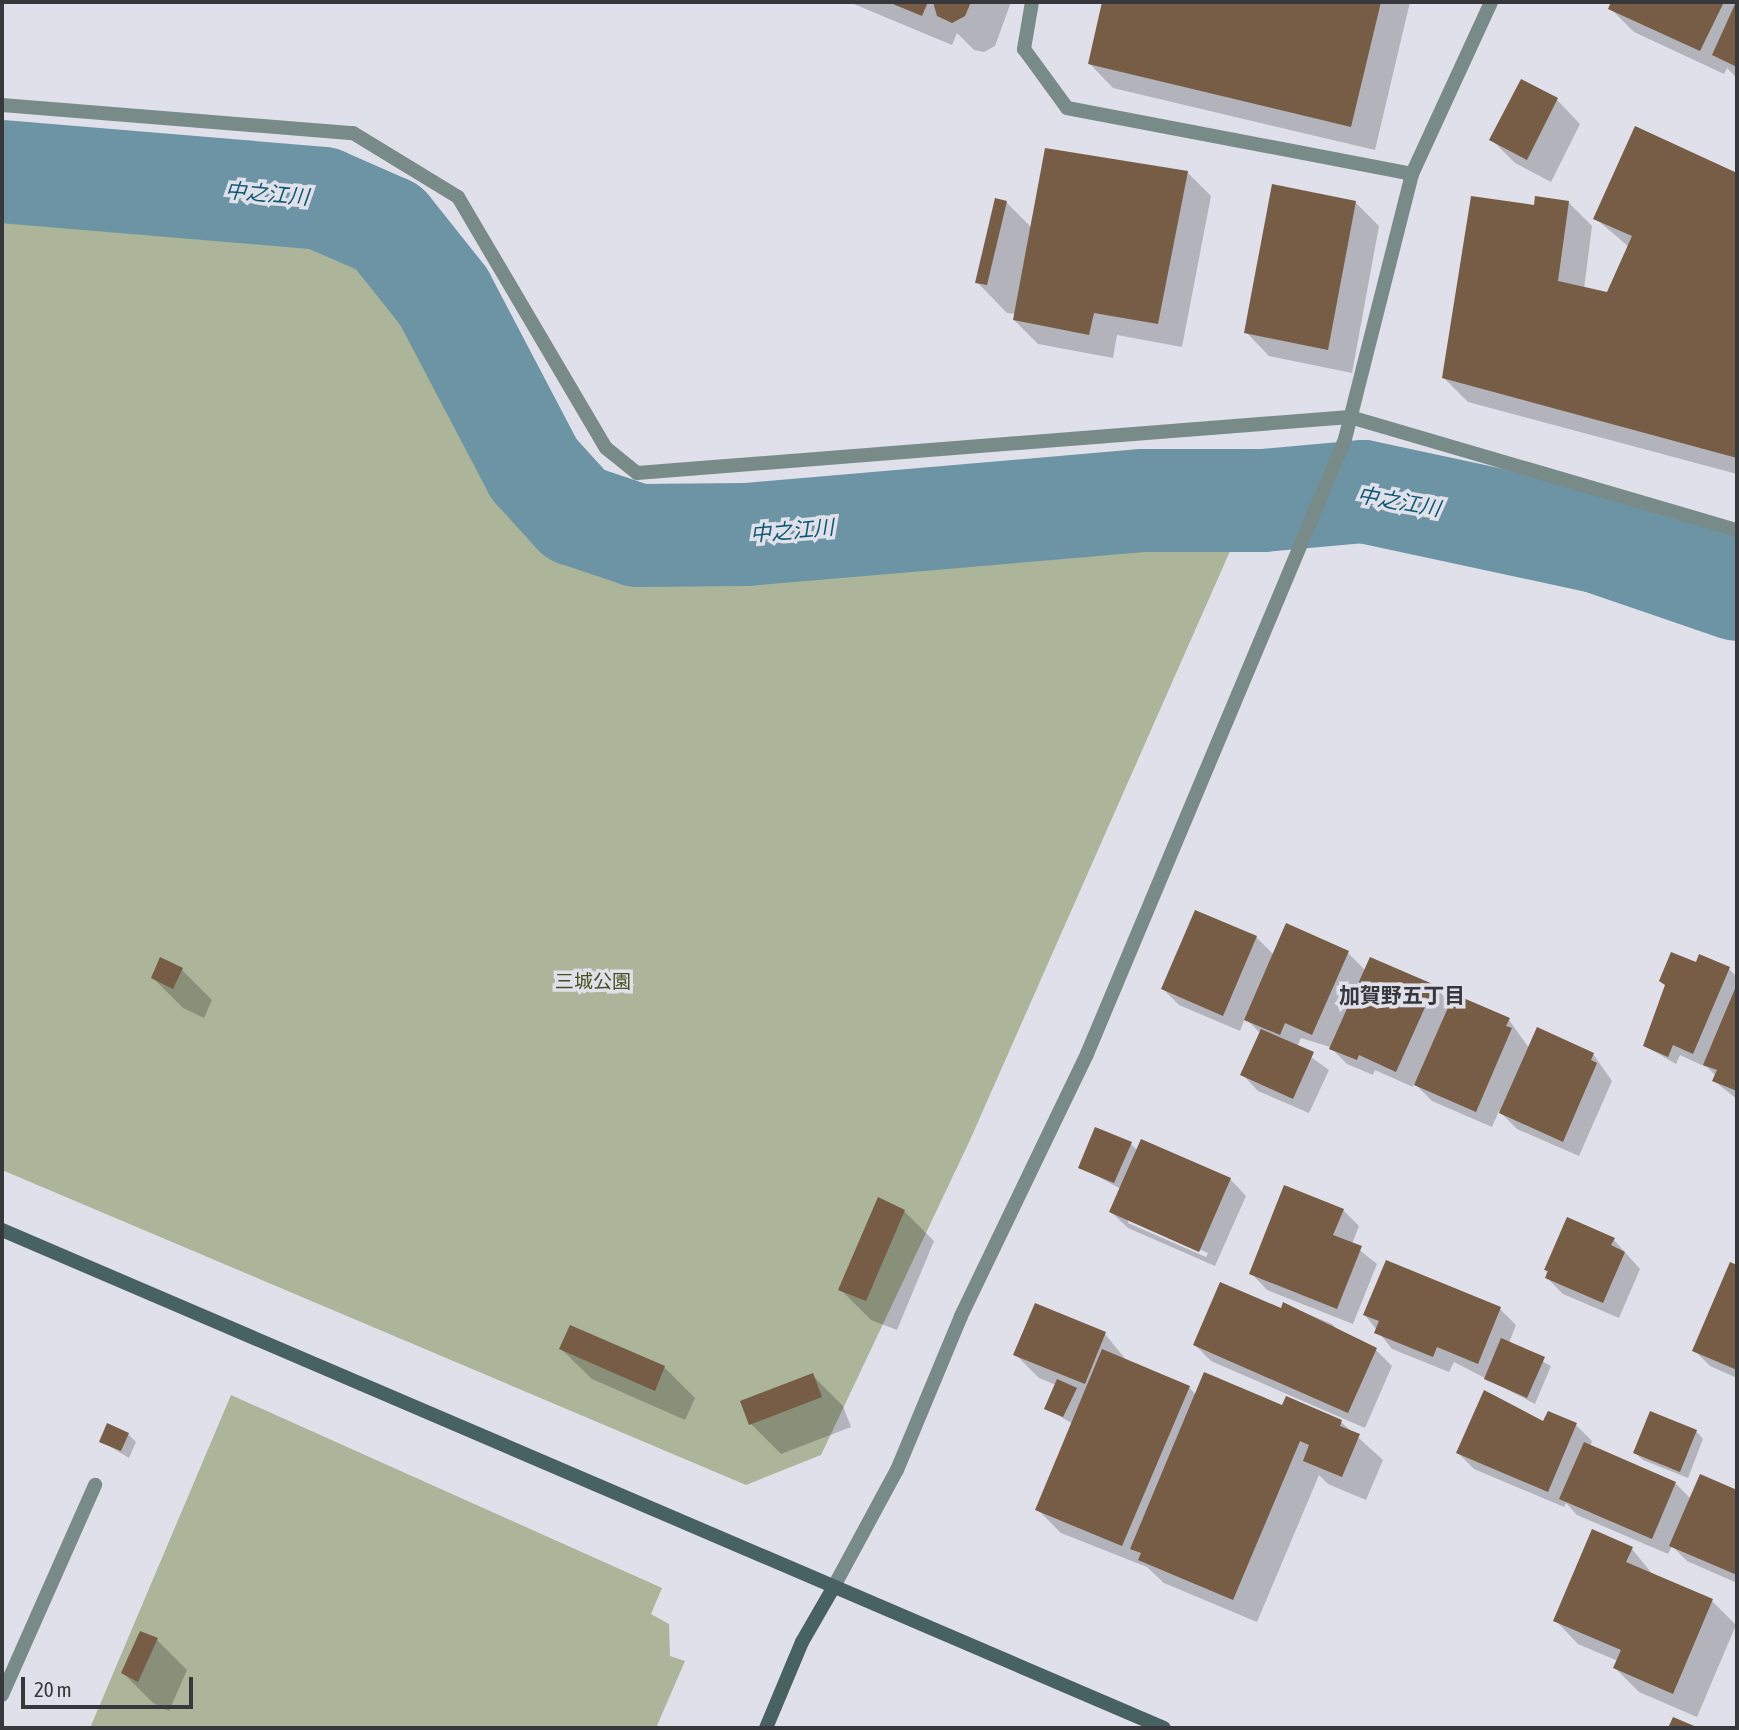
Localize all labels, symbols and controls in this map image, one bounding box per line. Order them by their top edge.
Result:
water label: 中之江川 [224,177,310,209]
water label: 中之江川 [1355,481,1443,521]
water label: 中之江川 [749,514,835,546]
park label: 三城公園 [555,971,631,993]
district label: 加賀野五丁目 [1339,982,1465,1008]
scale bar [24,1664,196,1708]
text: 20 m [34,1677,72,1701]

